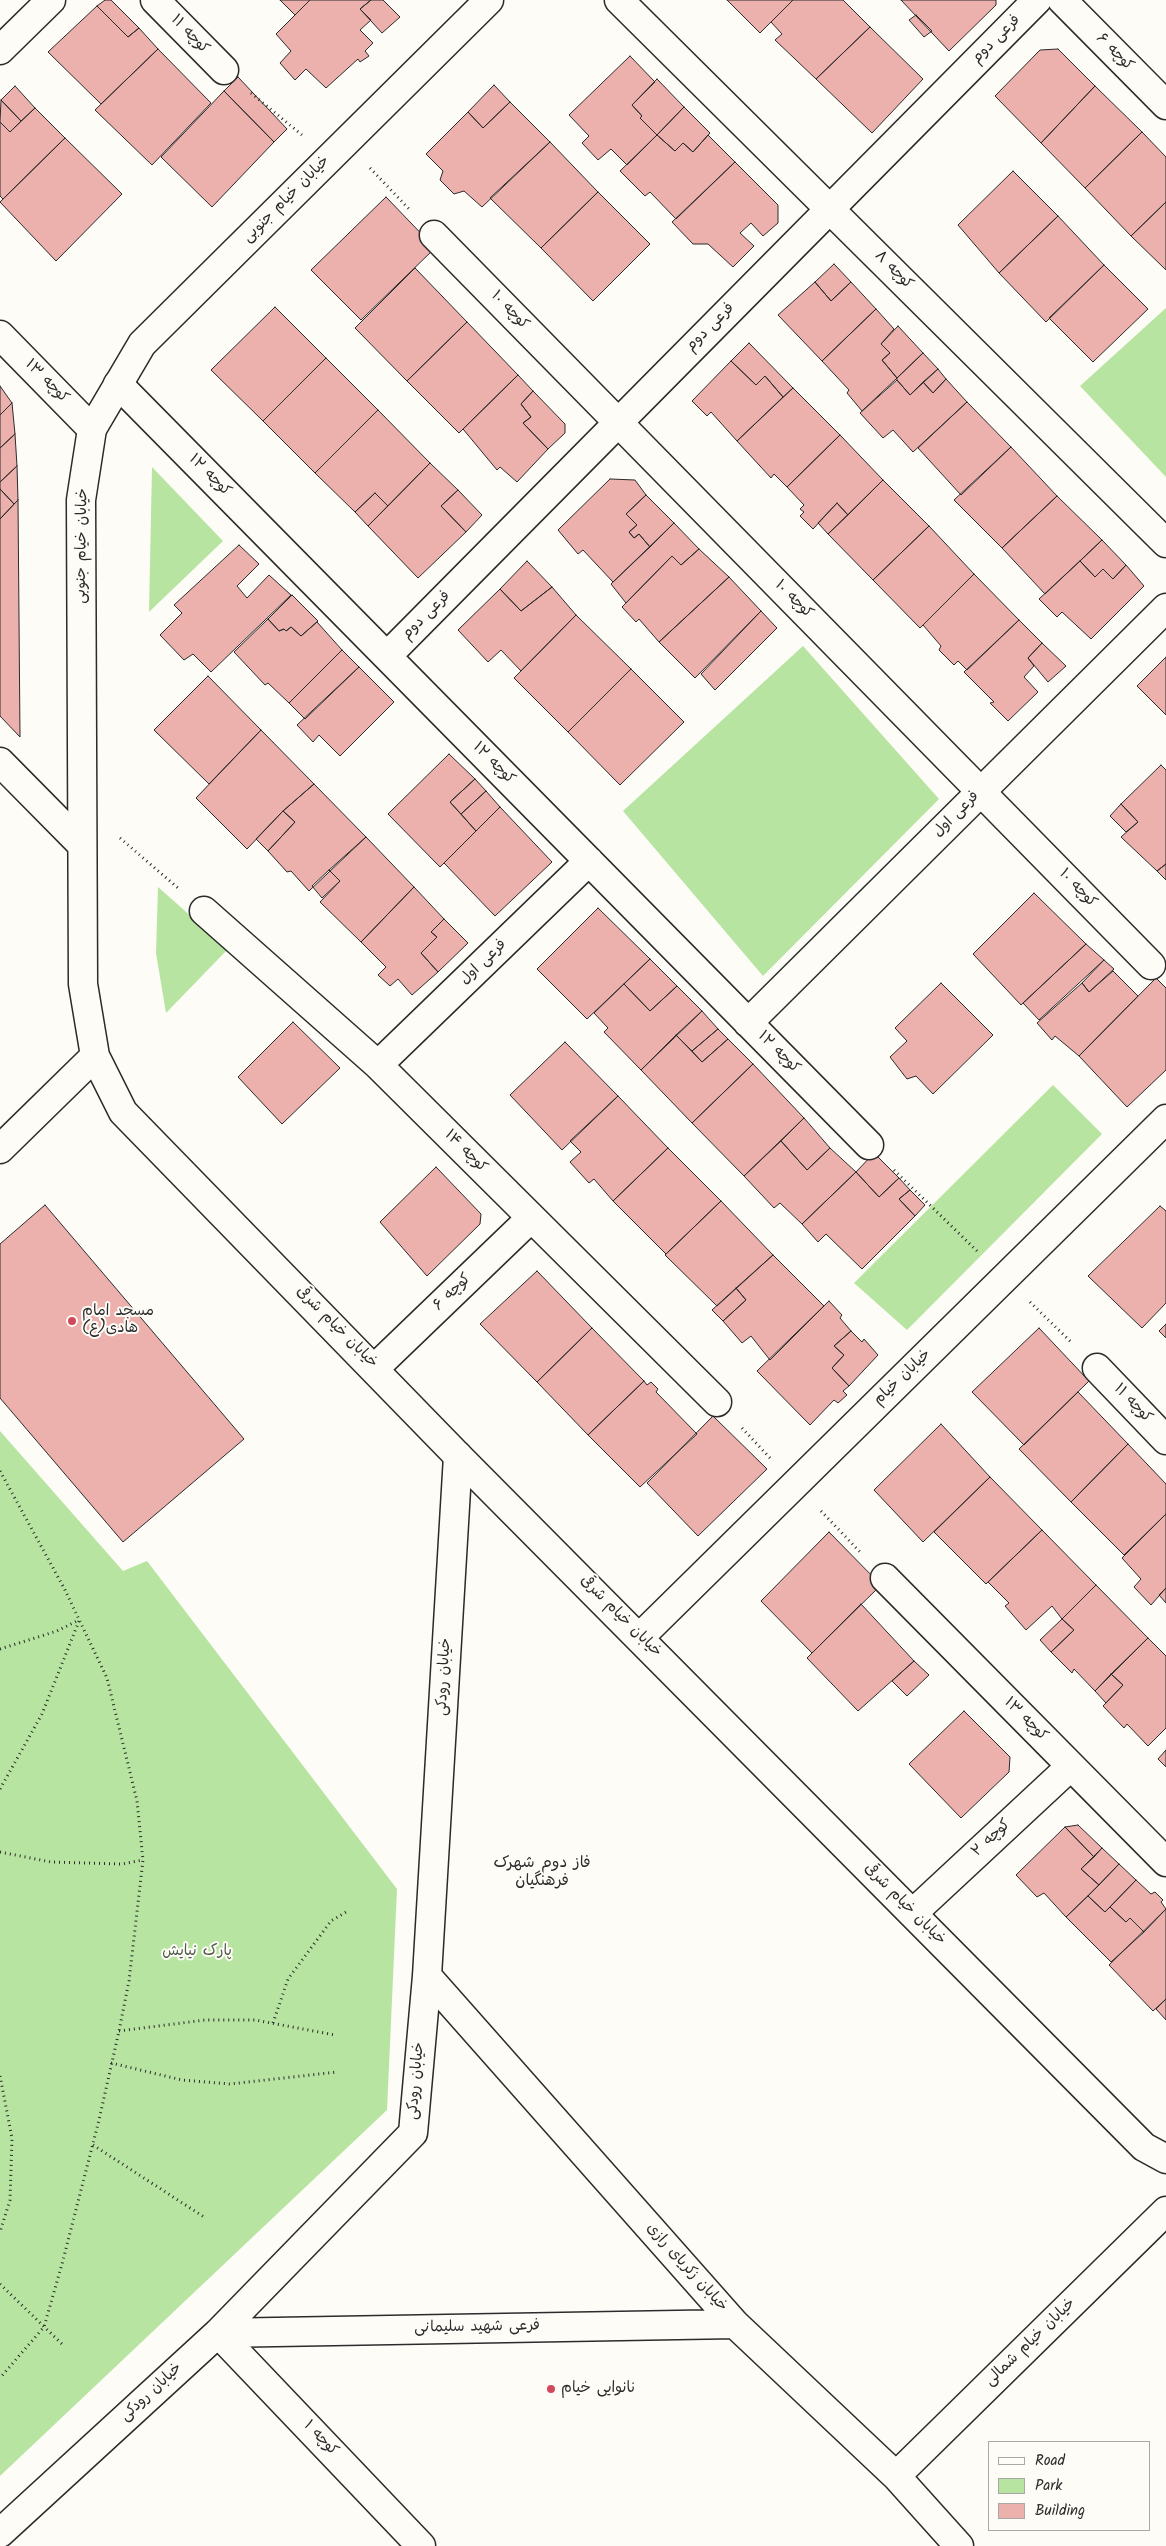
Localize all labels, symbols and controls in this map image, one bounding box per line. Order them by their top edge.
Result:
street label: کوچه ۱۱ [166,12,212,58]
street label: فرعی دوم [969,12,1025,68]
street label: کوچه ۶ [1091,30,1137,76]
street label: خیابان خیام جنوبی [240,153,334,247]
street label: کوچه ۸ [870,248,916,294]
street label: کوچه ۱۰ [486,288,532,334]
street label: فرعی دوم [683,300,739,356]
street label: کوچه ۱۳ [20,356,72,408]
street label: کوچه ۱۲ [184,451,234,501]
street label: خیابان خیام جنوبی [73,488,93,604]
street label: کوچه ۱۰ [770,577,816,623]
street label: فرعی دوم [399,588,455,644]
street label: کوچه ۱۲ [468,739,518,789]
street label: فرعی اول [930,788,984,842]
street label: کوچه ۱۰ [1054,866,1100,912]
street label: فرعی اول [457,936,511,990]
street label: کوچه ۱۲ [753,1028,803,1078]
street label: کوچه ۱۴ [440,1127,490,1177]
street label: کوچه ۶ [430,1271,476,1315]
street label: خیابان خیام شرقی [291,1283,381,1373]
place label: مسجد امام هادی(ع) [82,1303,154,1338]
marker: مسجد امام هادی(ع) [66,1315,78,1327]
street label: خیابان خیام [871,1346,935,1410]
street label: کوچه ۱۱ [1109,1381,1155,1427]
street label: خیابان خیام شرقی [575,1572,665,1662]
street label: خیابان رودکی [434,1638,456,1716]
street label: کوچه ۱۳ [999,1694,1051,1746]
street label: کوچه ۲ [969,1816,1015,1862]
district label: فاز دوم شهرک فرهنگیان [493,1854,591,1892]
street label: خیابان خیام شرقی [859,1860,949,1950]
park label: پارک نیایش [162,1943,232,1961]
street label: خیابان رودکی [405,2042,429,2120]
street label: خیابان زکریای رازی [642,2220,730,2316]
street label: خیابان خیام شمالی [982,2295,1080,2391]
street label: فرعی شهید سلیمانی [414,2318,540,2338]
street label: خیابان رودکی [117,2360,187,2426]
place label: نانوایی خیام [561,2380,636,2398]
marker: نانوایی خیام [545,2383,557,2395]
street label: کوچه ۱ [299,2418,341,2460]
legend [988,2441,1151,2531]
text: Road [1035,2449,1065,2473]
text: Park [1035,2474,1062,2498]
text: Building [1035,2499,1085,2523]

